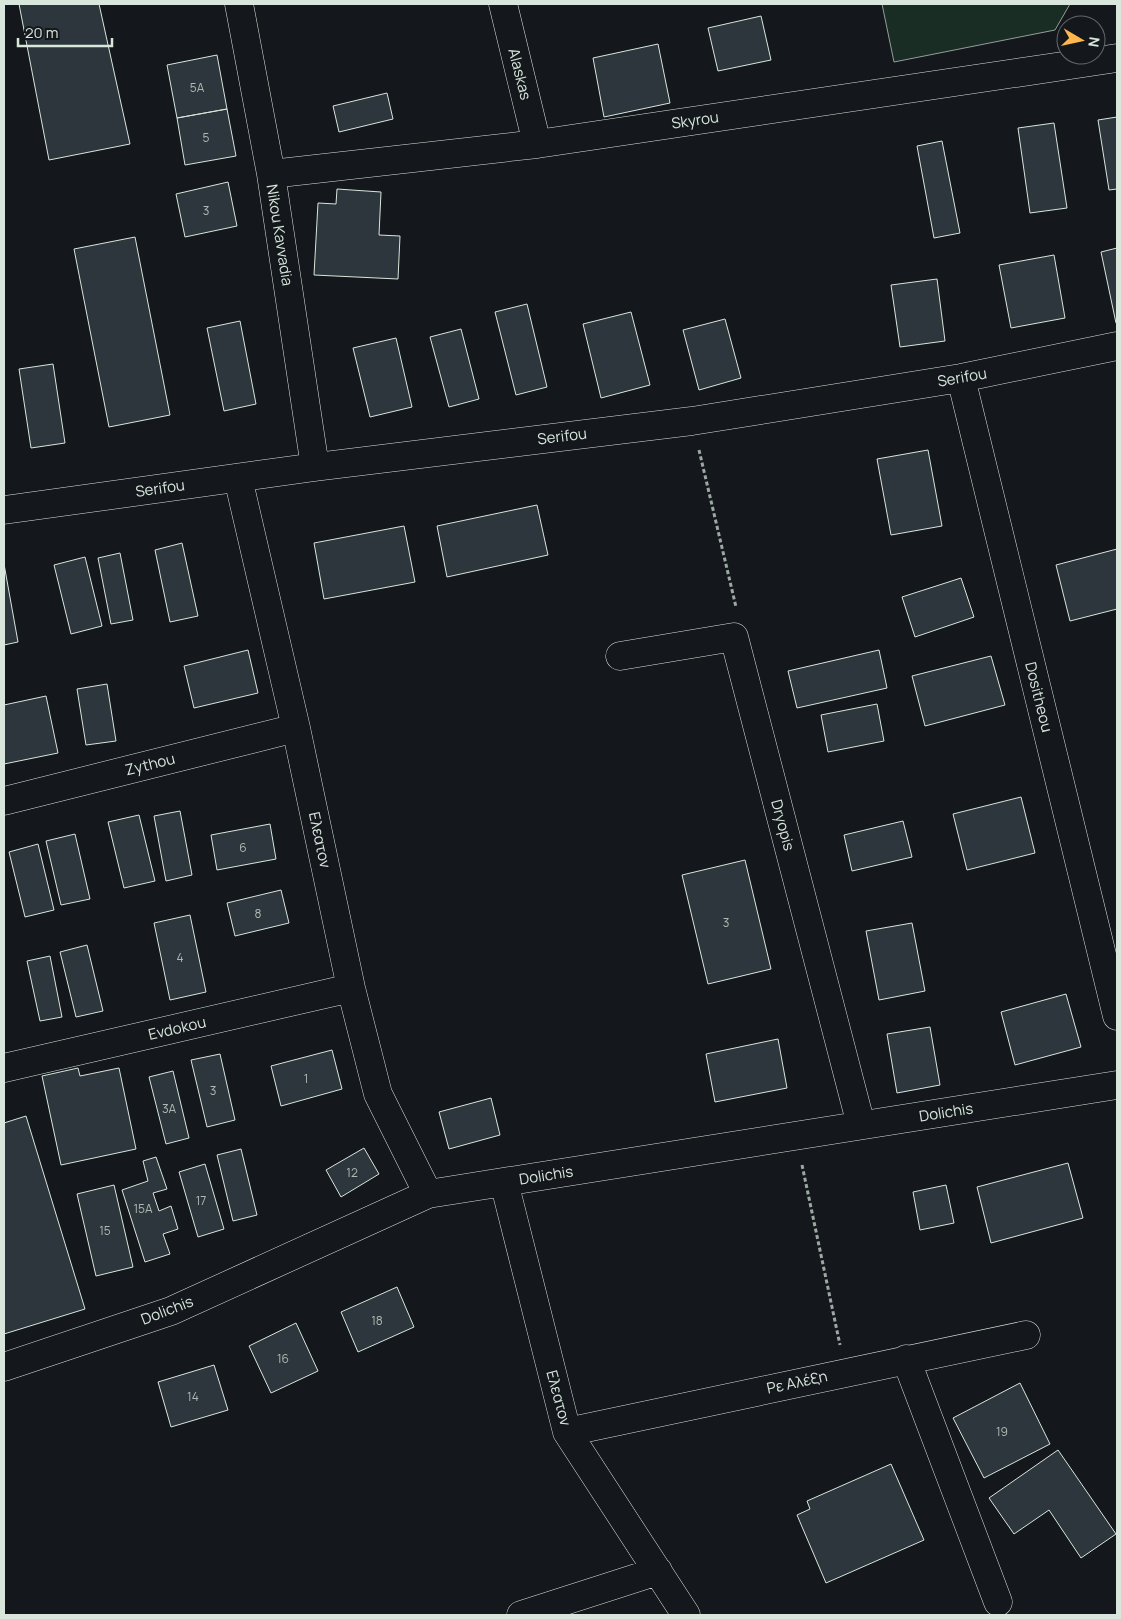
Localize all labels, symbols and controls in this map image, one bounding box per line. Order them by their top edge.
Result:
scale bar [18,15,111,47]
north arrow [1056,15,1106,65]
text: 20 m [25,22,58,43]
text: N [1084,36,1105,49]
street label: Alaskas [503,46,537,102]
house number: 5A [190,79,205,96]
street label: Skyrou [670,106,720,134]
house number: 5 [203,129,210,146]
street label: Nikou Kavvadia [262,183,298,287]
house number: 3 [203,202,209,219]
street label: Serifou [936,362,988,392]
street label: Serifou [536,423,588,449]
street label: Serifou [134,474,186,502]
street label: Dositheou [1020,660,1058,734]
street label: Zythou [123,748,177,780]
street label: Dryopis [766,797,800,853]
street label: Ελεατον [304,810,336,870]
house number: 6 [239,839,247,856]
house number: 8 [255,905,262,922]
house number: 3 [723,914,729,931]
house number: 4 [176,949,184,966]
street label: Evdokou [146,1011,208,1045]
house number: 1 [304,1070,308,1087]
house number: 3 [210,1082,216,1099]
street label: Dolichis [917,1097,975,1127]
house number: 3A [162,1100,177,1117]
street label: Dolichis [517,1160,575,1190]
house number: 12 [346,1164,358,1181]
house number: 17 [196,1192,206,1209]
house number: 15A [133,1200,153,1217]
house number: 15 [99,1222,111,1239]
street label: Dolichis [138,1290,196,1330]
house number: 18 [371,1312,383,1329]
house number: 16 [277,1350,289,1367]
street label: Ρε Αλέξη [765,1365,829,1399]
street label: Ελεατον [541,1368,577,1429]
house number: 14 [187,1388,199,1405]
house number: 19 [996,1423,1008,1440]

